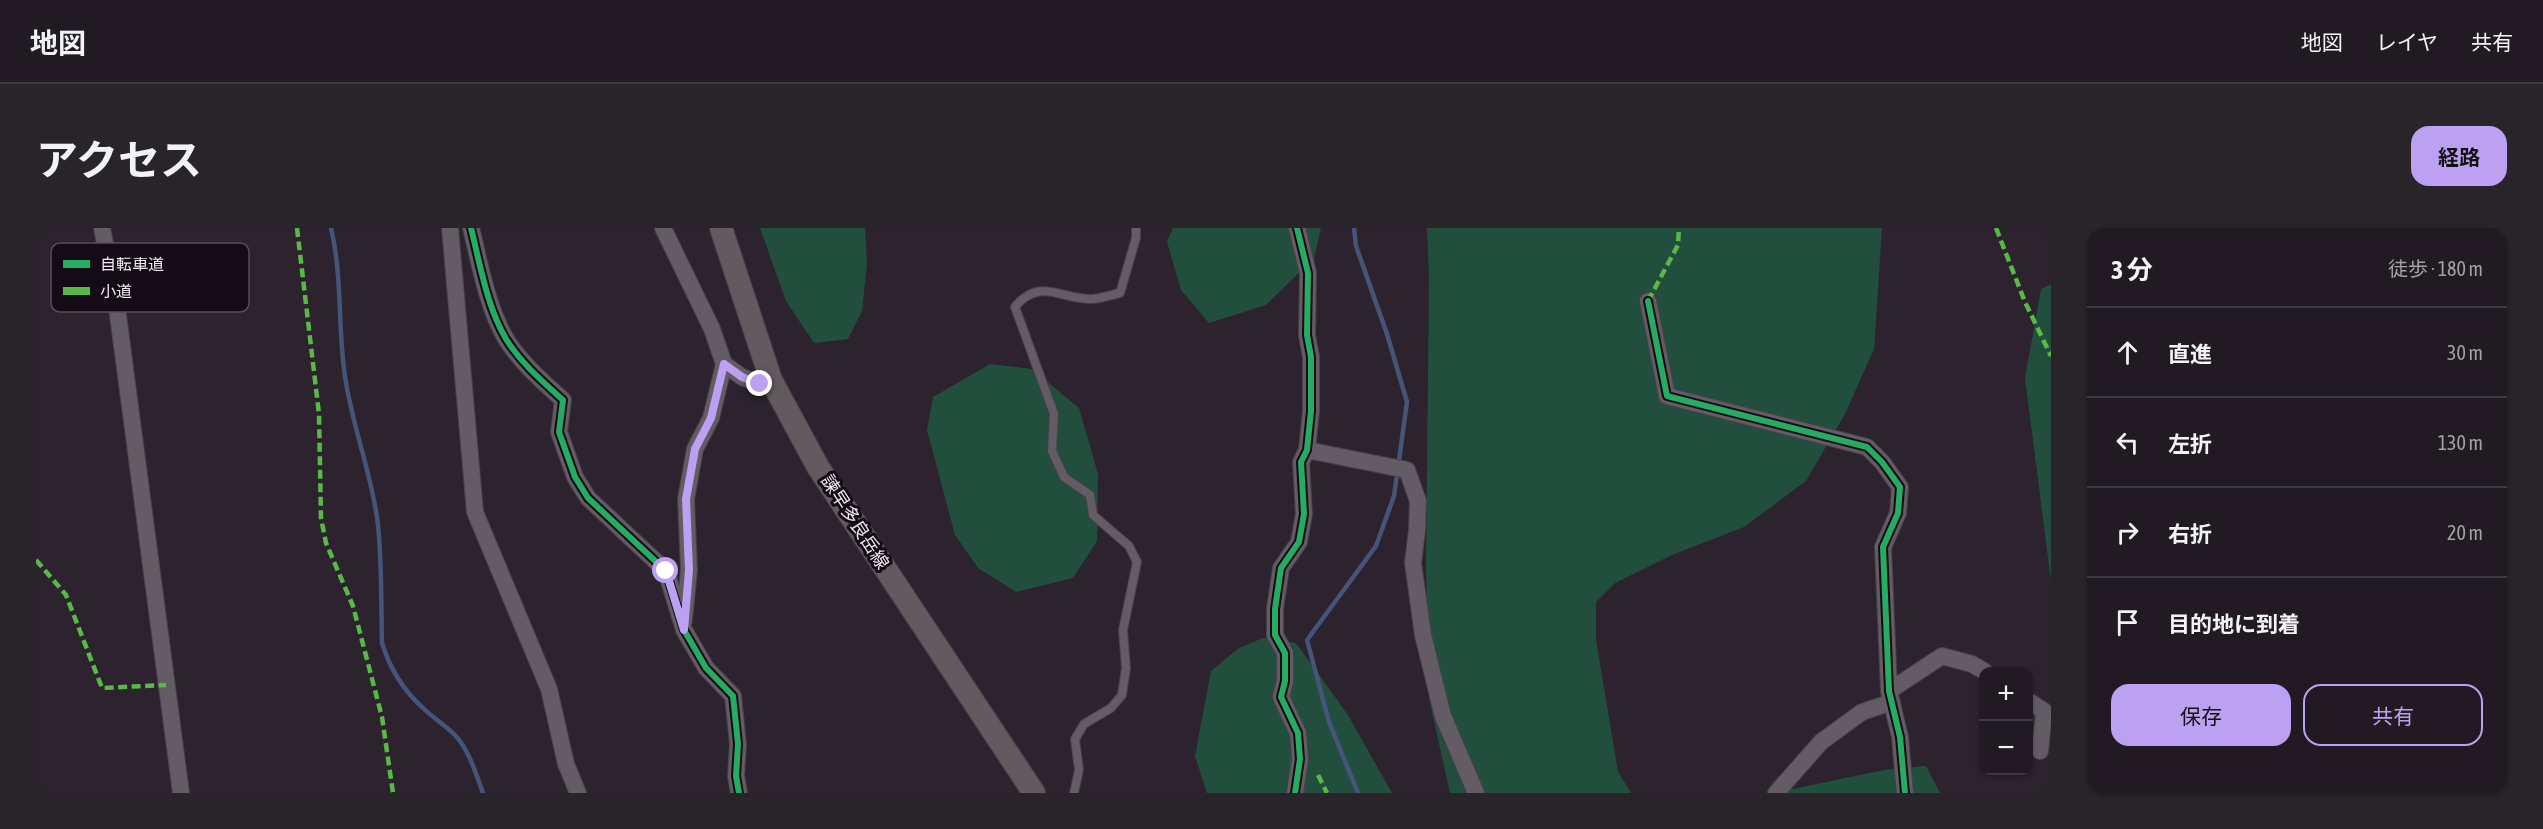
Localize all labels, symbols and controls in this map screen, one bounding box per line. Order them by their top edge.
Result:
text: 地図 [30,27,86,59]
text: 地図 [2301,30,2343,54]
text: レイヤ [2376,30,2438,54]
text: 共有 [2471,30,2513,54]
button: 経路 [2411,126,2507,186]
text: アクセス [36,136,202,184]
legend [51,243,249,312]
text: 自転車道 [100,255,164,273]
text: 3 分 [2111,255,2153,285]
text: 徒歩 · 180 m [2388,257,2483,280]
text: 小道 [100,282,132,300]
icon: ahead [2111,336,2144,369]
text: 直進 [2168,341,2212,367]
text: 30 m [2447,341,2483,364]
route end [746,370,772,396]
icon: left [2111,426,2144,459]
text: 左折 [2168,431,2212,457]
text: 130 m [2438,431,2483,454]
street label: 諫早多良岳線 [817,471,894,573]
icon: right [2111,516,2144,549]
text: 右折 [2168,521,2212,547]
text: 20 m [2447,521,2483,544]
route start [652,557,678,583]
icon: arrive [2111,606,2144,639]
text: 目的地に到着 [2168,611,2300,637]
map controls [1979,667,2033,775]
button: + [1979,667,2033,721]
button: 保存 [2111,684,2291,746]
button: 共有 [2303,684,2483,746]
button: − [1979,721,2033,775]

